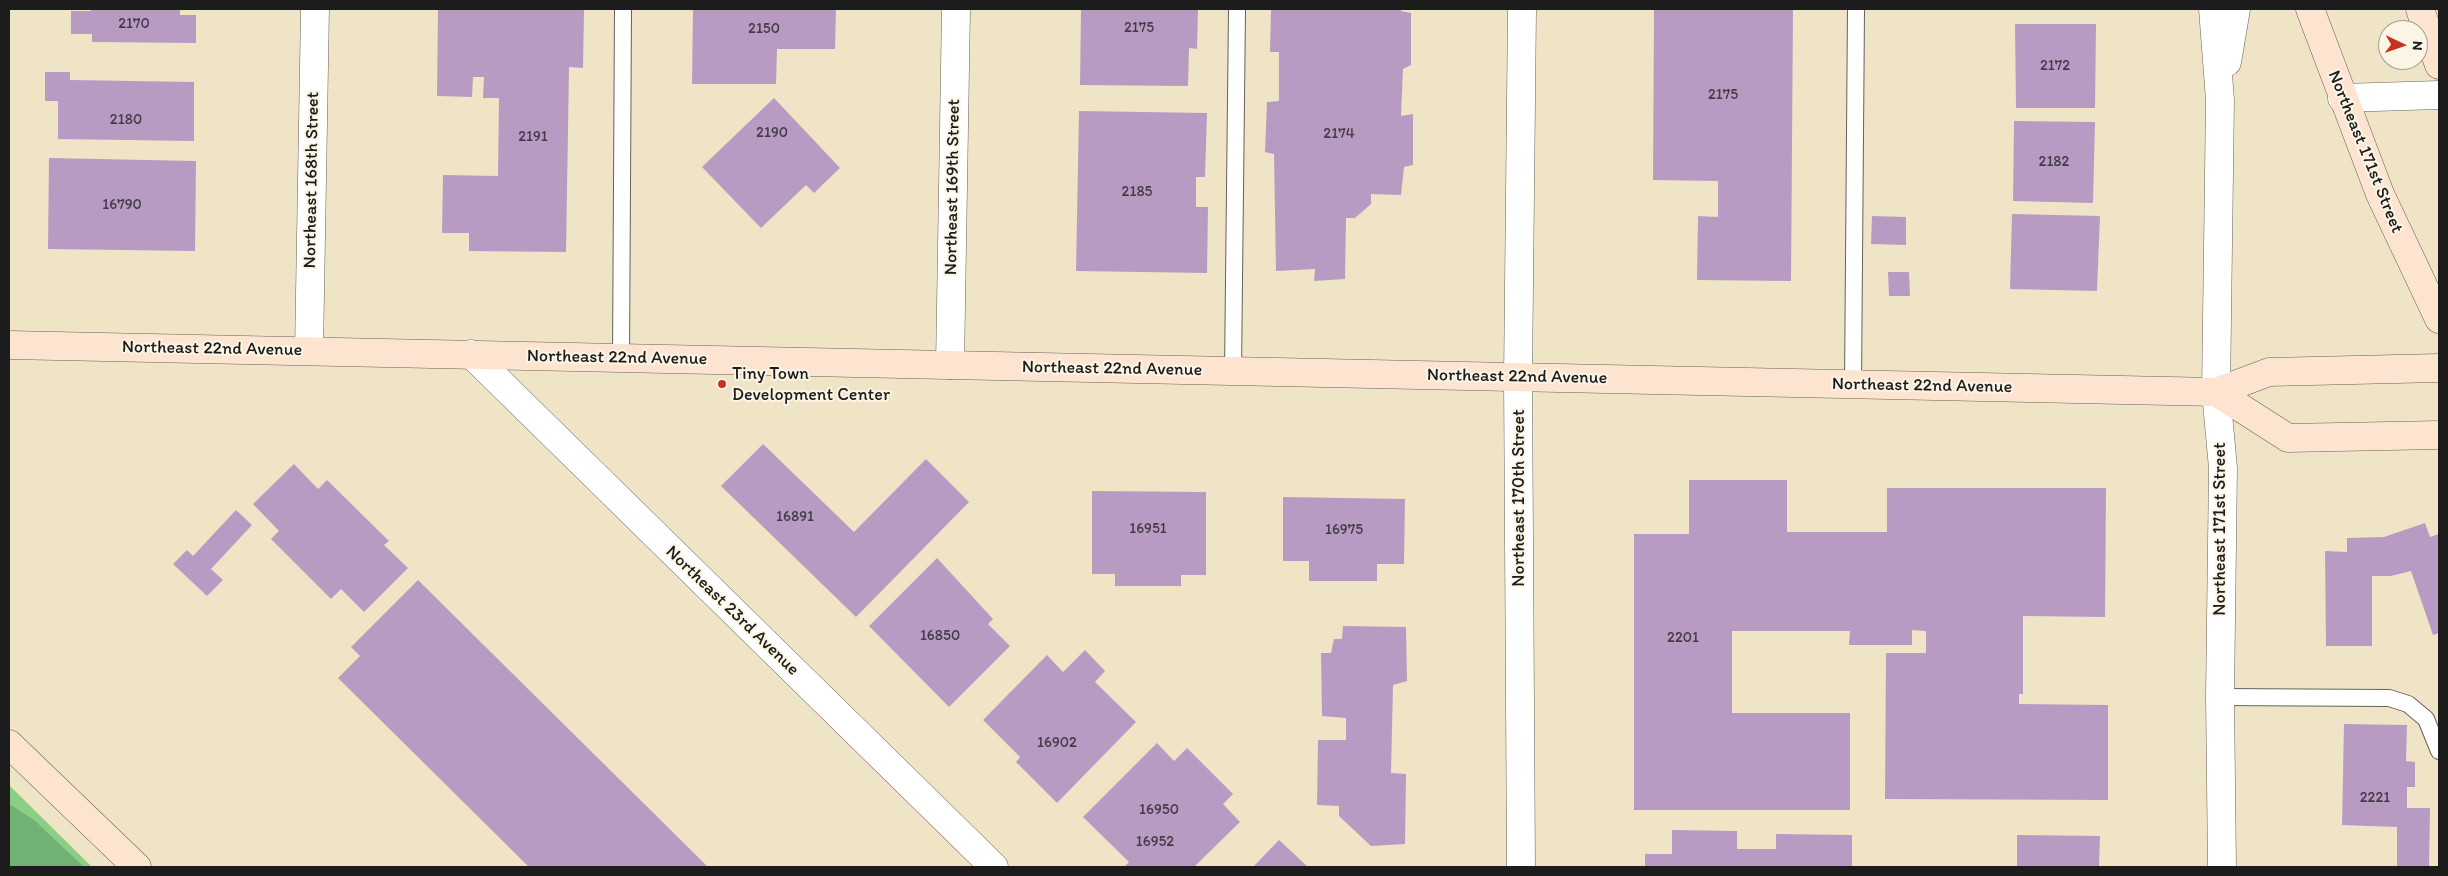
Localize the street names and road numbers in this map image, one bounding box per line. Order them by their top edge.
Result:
street label: Northeast 171st Street [2322,68,2408,236]
street label: Northeast 168th Street [300,91,324,269]
street label: Northeast 169th Street [941,99,965,275]
street label: Northeast 22nd Avenue [122,337,302,361]
street label: Northeast 22nd Avenue [527,346,707,370]
street label: Northeast 22nd Avenue [1022,357,1202,381]
street label: Northeast 22nd Avenue [1427,365,1607,389]
street label: Northeast 22nd Avenue [1832,374,2012,398]
street label: Northeast 170th Street [1508,409,1530,587]
street label: Northeast 171st Street [2209,442,2231,616]
street label: Northeast 23rd Avenue [661,541,803,681]

